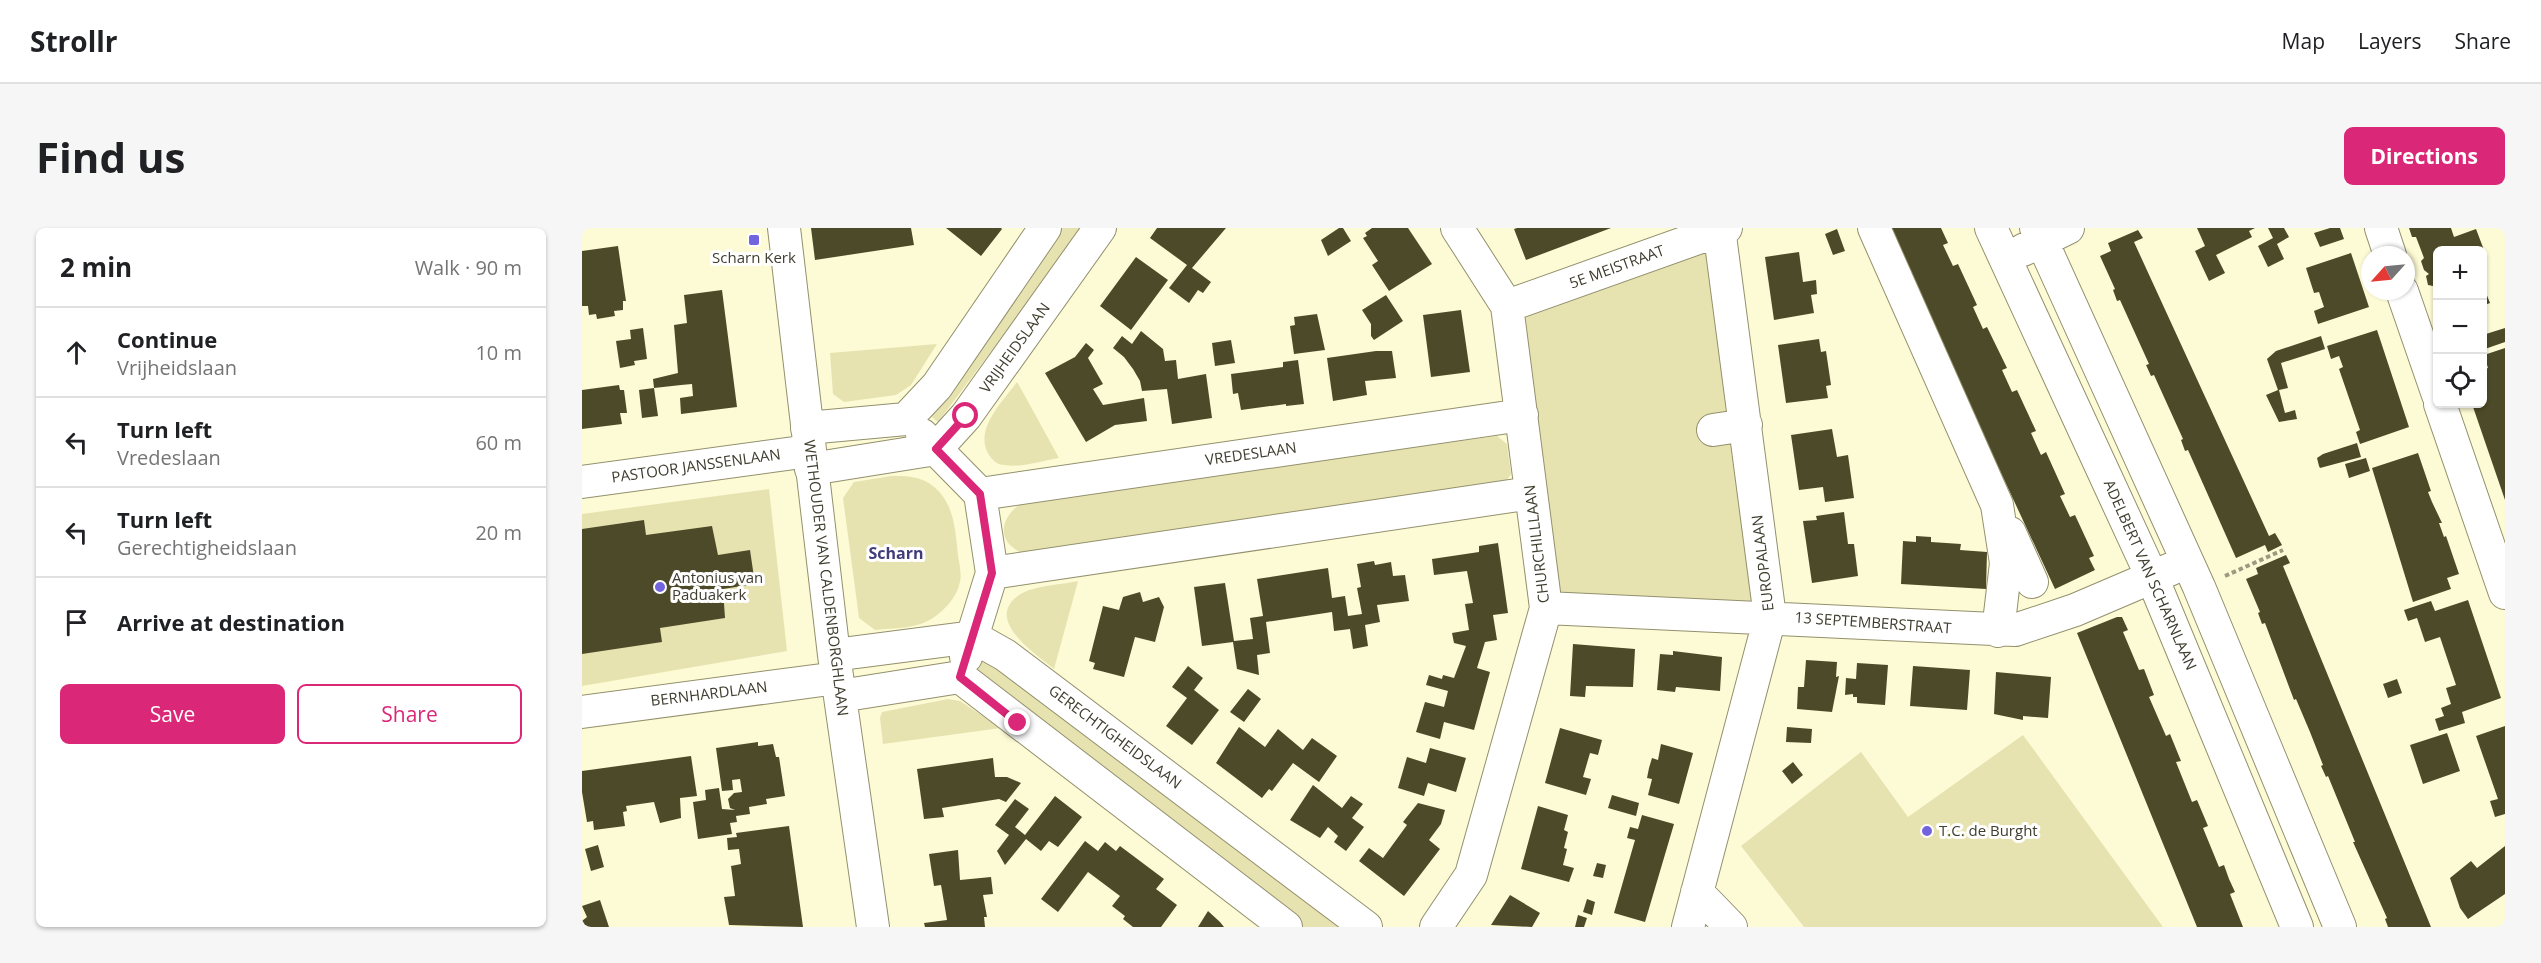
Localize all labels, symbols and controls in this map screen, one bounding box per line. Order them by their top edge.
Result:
text: Strollr [30,22,117,60]
text: Map [2282,27,2325,55]
text: Layers [2358,27,2422,55]
text: Share [2455,27,2511,55]
button: Directions [2344,127,2505,185]
text: Find us [36,128,185,185]
marker: Scharn Kerk [747,233,761,247]
street label: 5E MEISTRAAT [1566,239,1668,293]
north arrow [2361,246,2415,300]
map controls [2433,246,2487,408]
button: + [2433,246,2487,300]
place label: Scharn Kerk [712,247,796,267]
text: 2 min [60,249,132,285]
text: Walk · 90 m [415,254,522,281]
street label: VRIJHEIDSLAAN [975,298,1054,397]
button: − [2433,300,2487,354]
text: Continue [117,324,217,354]
icon: ahead [60,336,93,369]
text: 10 m [475,339,522,366]
text: Vrijheidslaan [117,354,237,381]
button: locate [2433,354,2487,408]
route start [952,402,978,428]
text: Turn left [117,414,212,444]
icon: left [60,426,93,459]
text: 60 m [475,429,522,456]
street label: VREDESLAAN [1204,437,1298,469]
street label: WETHOUDER VAN CALDENBORGHLAAN [800,439,854,717]
street label: PASTOOR JANSSENLAAN [610,443,782,487]
text: Vredeslaan [117,444,221,471]
street label: ADELBERT VAN SCHARNLAAN [2100,476,2202,673]
street label: CHURCHILLLAAN [1519,484,1553,604]
text: Turn left [117,504,212,534]
street label: EUROPALAAN [1746,514,1778,612]
icon: left [60,516,93,549]
text: 20 m [475,519,522,546]
text: Gerechtigheidslaan [117,534,297,561]
district label: Scharn [869,542,924,564]
place label: Antonius van Paduakerk [672,567,763,604]
marker: Antonius van Paduakerk [653,580,667,594]
icon: arrive [60,606,93,639]
text: Arrive at destination [117,607,345,637]
street label: 13 SEPTEMBERSTRAAT [1794,607,1953,638]
street label: BERNHARDLAAN [649,676,768,710]
street label: GERECHTIGHEIDSLAAN [1045,680,1186,793]
button: Save [60,684,285,744]
button: Share [297,684,522,744]
route end [1004,709,1030,735]
place label: T.C. de Burght [1939,820,2038,840]
marker: T.C. de Burght [1920,824,1934,838]

